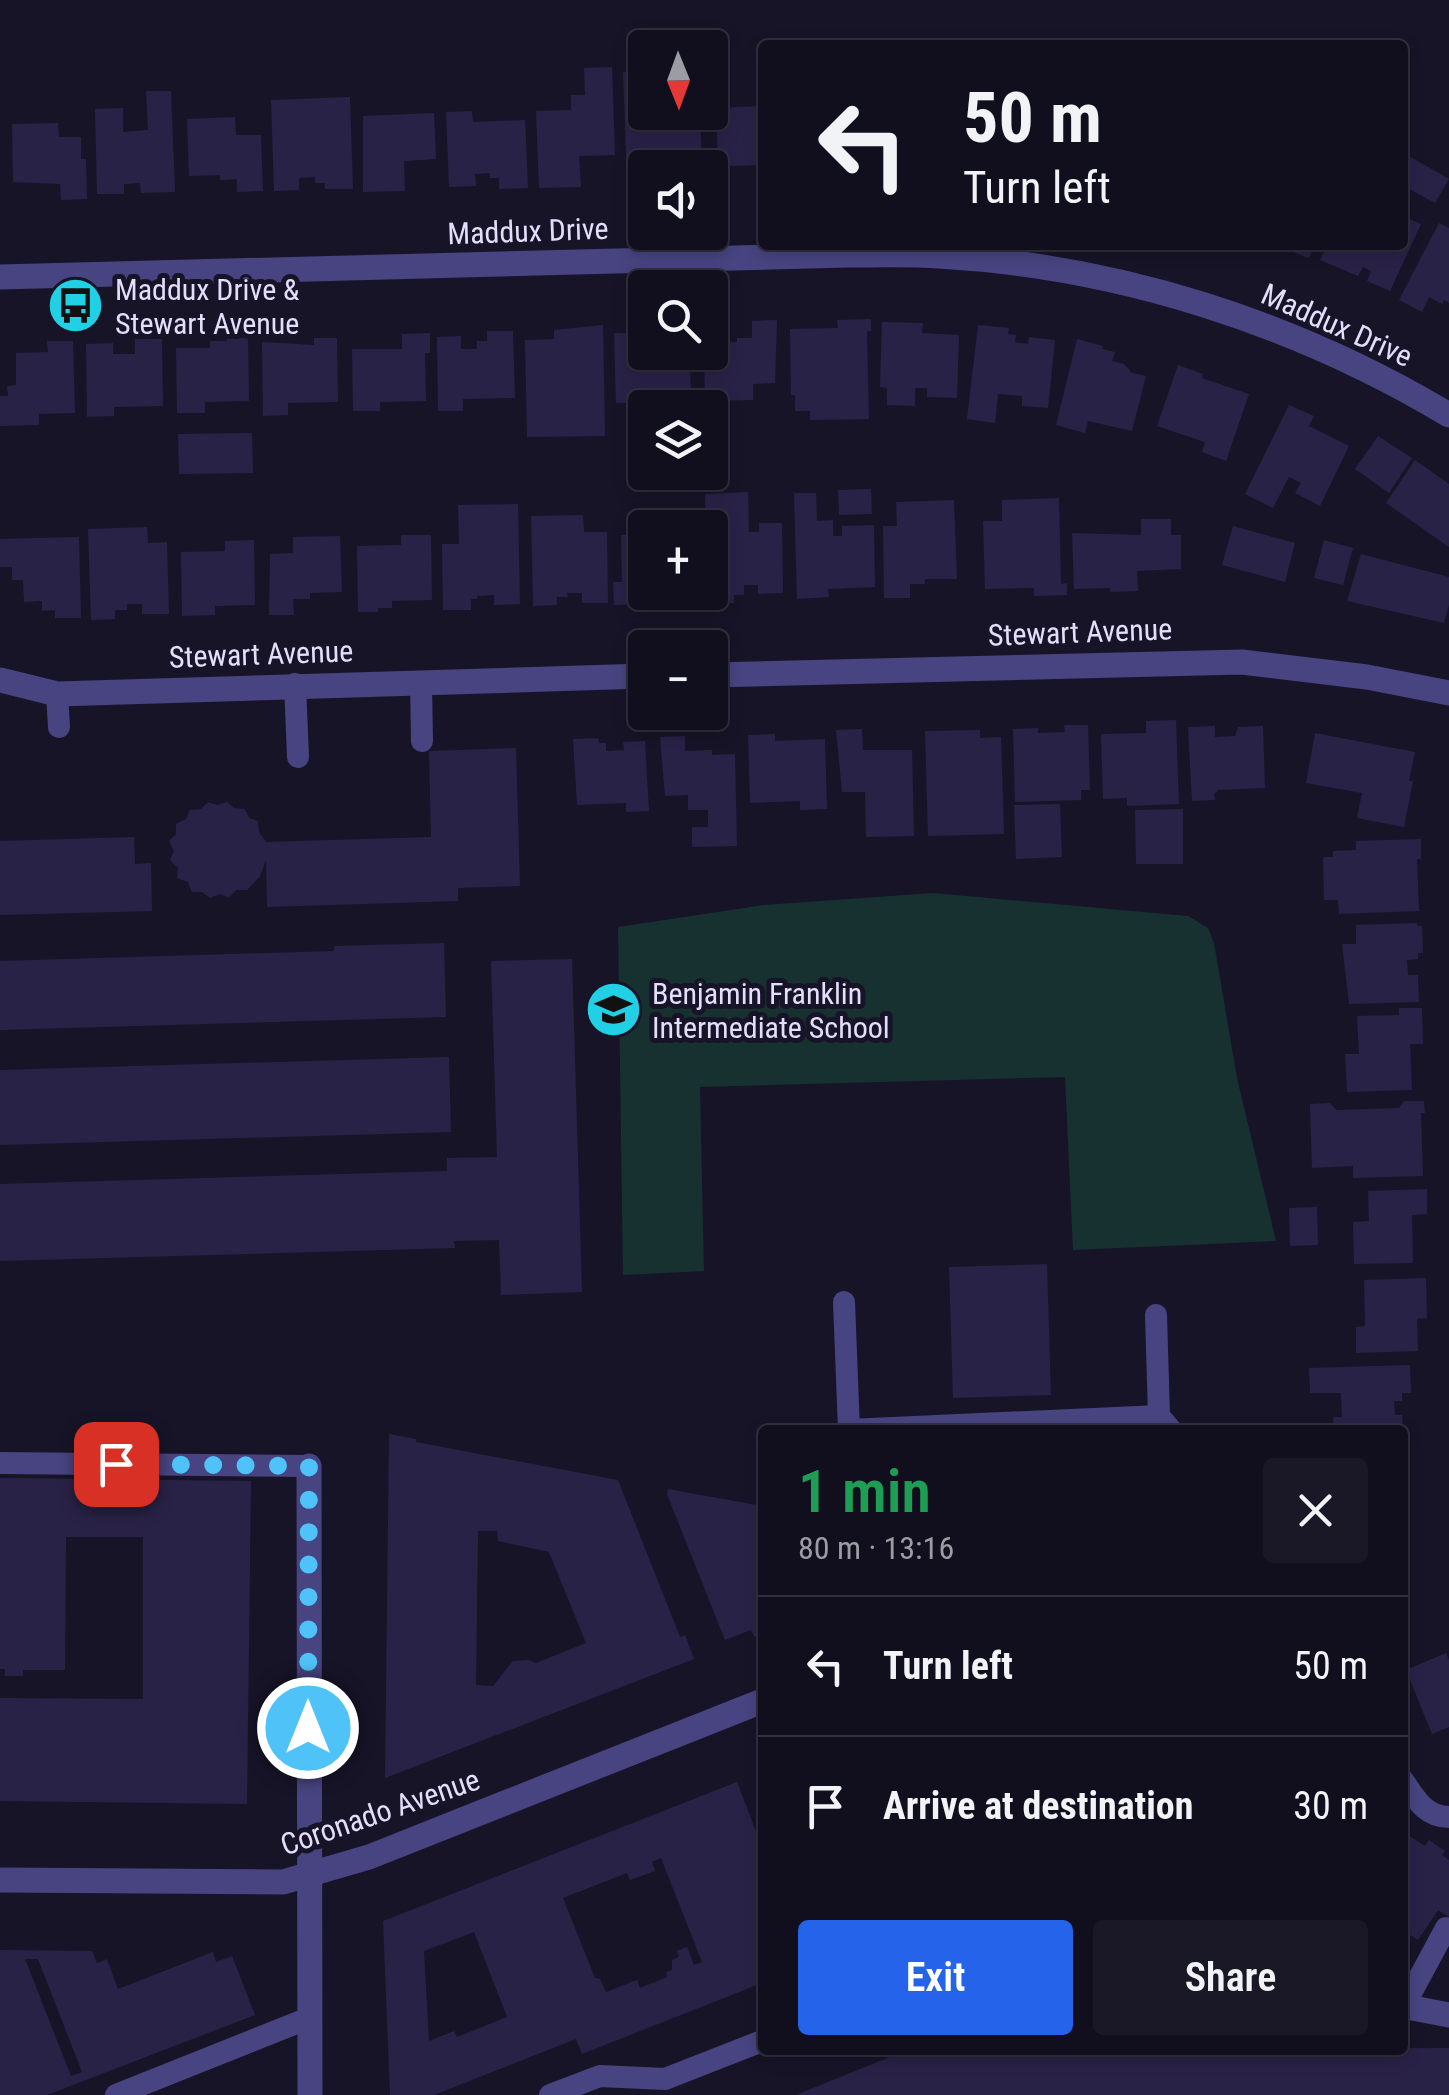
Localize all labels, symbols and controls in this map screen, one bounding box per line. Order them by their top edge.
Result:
north arrow [628,30,728,130]
map controls [628,30,728,730]
text: 50 m [963,77,1102,159]
icon: left [798,80,928,210]
button: sound [628,150,728,250]
text: Turn left [963,161,1111,214]
street label: Maddux Drive [447,211,609,251]
button: search [628,270,728,370]
place label: Maddux Drive & Stewart Avenue [115,272,300,341]
bus stop icon: Maddux Drive & Stewart Avenue [46,276,106,336]
street label: Maddux Drive [1256,276,1418,374]
button: layers [628,390,728,490]
button: + [628,510,728,610]
street label: Stewart Avenue [987,611,1173,653]
button: − [628,630,728,730]
street label: Stewart Avenue [168,633,354,675]
place label: Benjamin Franklin Intermediate School [652,976,890,1045]
school or university icon: Benjamin Franklin Intermediate School [583,980,643,1040]
pin [74,1422,159,1507]
icon: arrive [89,1437,144,1492]
text: 1 min [798,1456,931,1527]
button: close [1263,1458,1368,1563]
text: 80 m · 13:16 [798,1529,954,1567]
icon: left [798,1639,853,1694]
text: Turn left [883,1644,1013,1688]
text: 50 m [1293,1644,1368,1688]
position arrow [256,1676,360,1780]
street label: Coronado Avenue [276,1762,484,1862]
icon: arrive [798,1779,853,1834]
text: Arrive at destination [883,1784,1193,1828]
text: 30 m [1293,1784,1368,1828]
button: Exit [798,1920,1073,2035]
button: Share [1093,1920,1368,2035]

